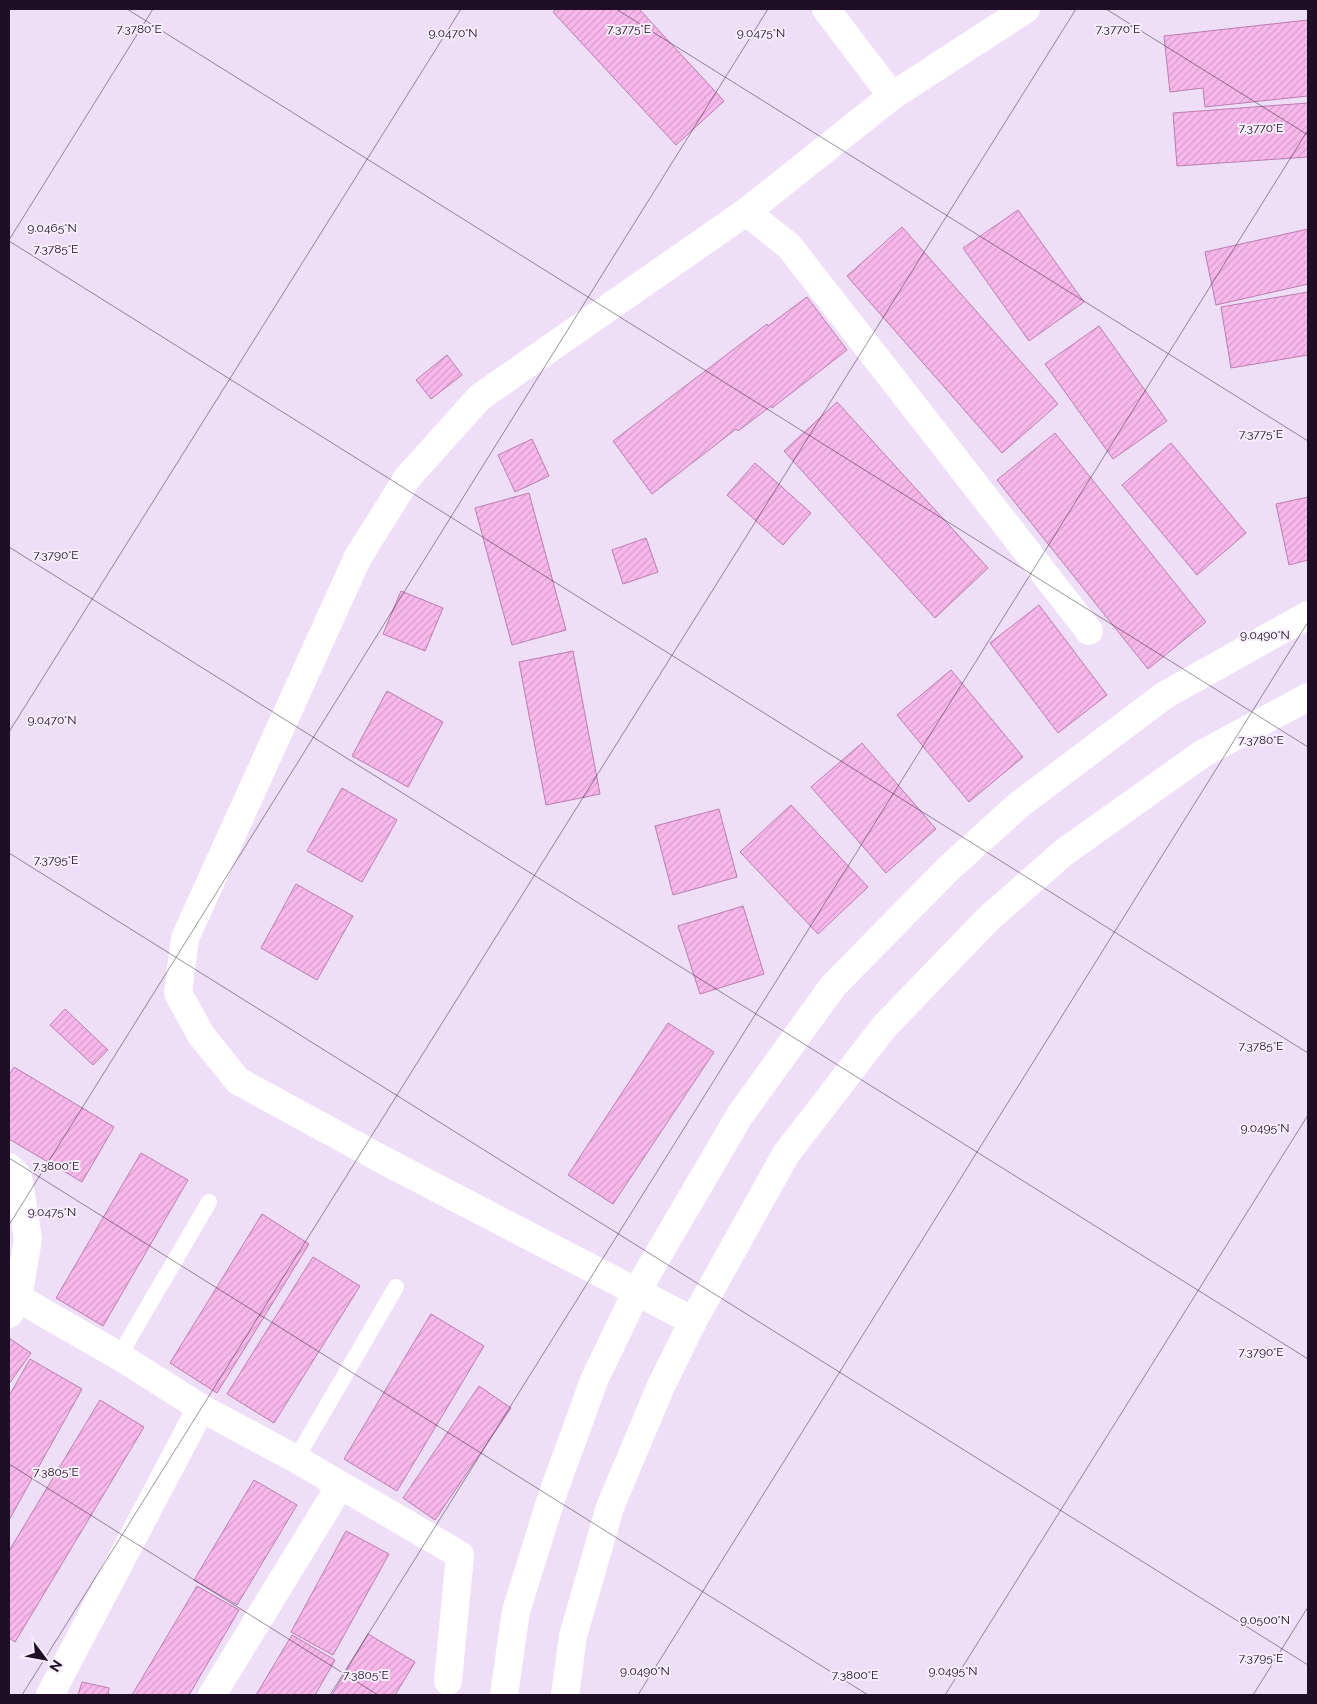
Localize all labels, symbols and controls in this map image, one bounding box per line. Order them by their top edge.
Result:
text: 7.3780°E [116,22,162,36]
text: 7.3775°E [607,22,651,36]
text: 7.3770°E [1096,22,1140,36]
text: 9.0470°N [428,26,478,40]
text: 9.0475°N [737,26,785,40]
text: 7.3770°E [1239,121,1283,135]
text: 9.0465°N [27,221,77,235]
text: 7.3785°E [34,242,78,256]
text: 7.3775°E [1239,427,1283,441]
text: 7.3790°E [33,548,79,562]
text: 9.0490°N [1240,628,1290,642]
text: 9.0470°N [27,713,77,727]
text: 7.3780°E [1238,733,1284,747]
text: 7.3795°E [34,853,78,867]
text: 7.3785°E [1239,1039,1283,1053]
text: 9.0495°N [1240,1121,1290,1135]
text: 7.3800°E [33,1159,79,1173]
text: 9.0475°N [28,1205,76,1219]
text: 7.3790°E [1238,1345,1284,1359]
text: 7.3805°E [33,1465,79,1479]
text: 9.0500°N [1240,1613,1290,1627]
north arrow [20,1634,70,1684]
text: 7.3795°E [1239,1651,1283,1665]
text: N [46,1657,66,1675]
text: 9.0490°N [620,1664,670,1678]
text: 9.0495°N [928,1664,978,1678]
text: 7.3805°E [343,1668,389,1682]
text: 7.3800°E [832,1668,878,1682]

